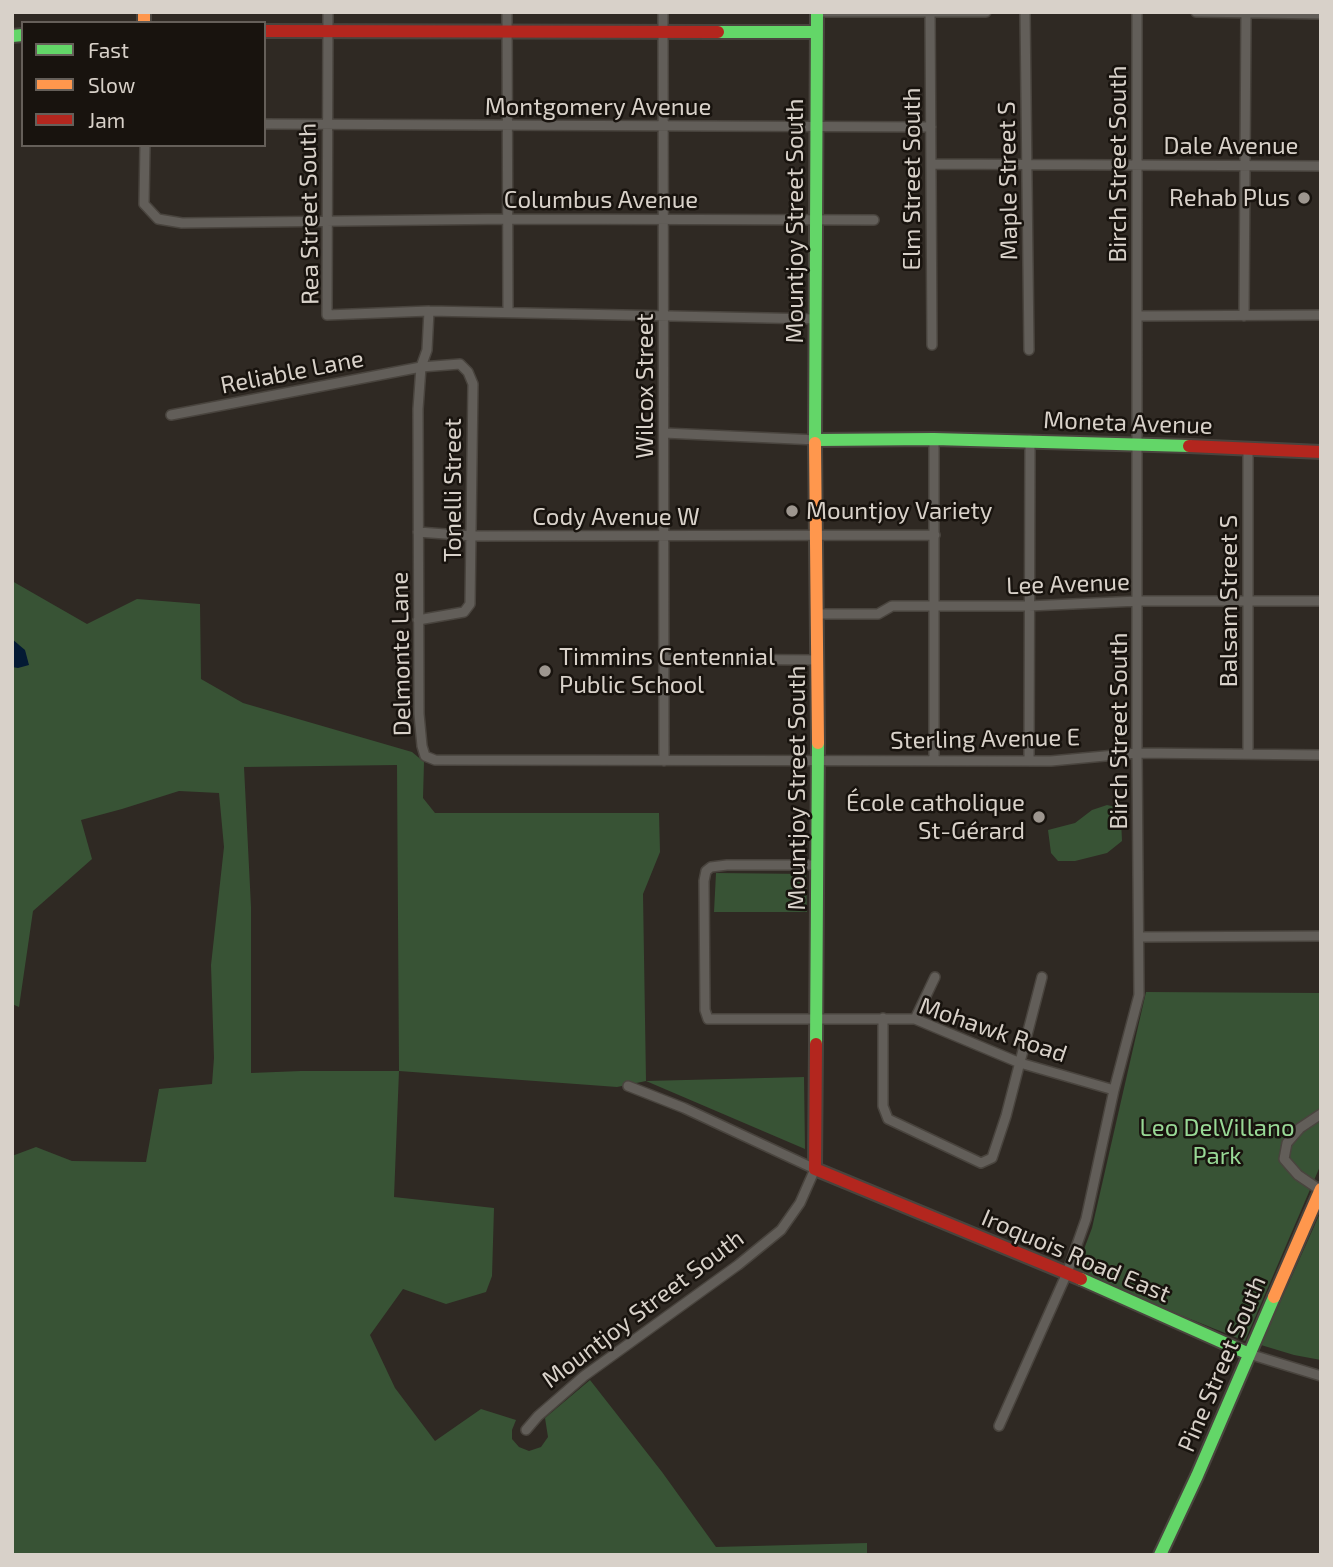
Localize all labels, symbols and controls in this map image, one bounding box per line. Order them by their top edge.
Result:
legend [21,21,266,147]
text: Fast [88,37,129,62]
street label: Birch Street South [1104,65,1132,263]
text: Slow [88,72,135,97]
street label: Elm Street South [898,88,926,270]
street label: Montgomery Avenue [485,93,711,121]
street label: Mountjoy Street South [781,99,809,343]
street label: Maple Street S [992,101,1024,261]
text: Jam [88,107,125,132]
street label: Rea Street South [293,123,325,305]
street label: Dale Avenue [1164,132,1298,160]
place label: Rehab Plus [1169,184,1290,212]
street label: Columbus Avenue [504,186,698,214]
marker: Rehab Plus [1296,190,1312,206]
street label: Wilcox Street [631,313,659,459]
street label: Reliable Lane [218,344,366,400]
street label: Moneta Avenue [1043,406,1213,440]
street label: Tonelli Street [439,418,467,562]
place label: Mountjoy Variety [806,497,992,525]
street label: Cody Avenue W [532,503,700,531]
marker: Mountjoy Variety [784,503,800,519]
street label: Balsam Street S [1215,515,1243,687]
street label: Lee Avenue [1006,567,1130,601]
street label: Delmonte Lane [385,572,417,736]
street label: Birch Street South [1105,632,1133,830]
place label: Timmins Centennial Public School [559,643,775,699]
marker: Timmins Centennial Public School [537,663,553,679]
street label: Mountjoy Street South [783,666,811,910]
street label: Sterling Avenue E [890,723,1080,755]
place label: École catholique St-Gérard [846,789,1025,845]
marker: École catholique St-Gérard [1031,809,1047,825]
street label: Mohawk Road [915,991,1071,1069]
park label: Leo DelVillano Park [1139,1114,1295,1170]
street label: Iroquois Road East [977,1203,1175,1309]
street label: Mountjoy Street South [537,1224,749,1394]
street label: Pine Street South [1172,1272,1272,1456]

